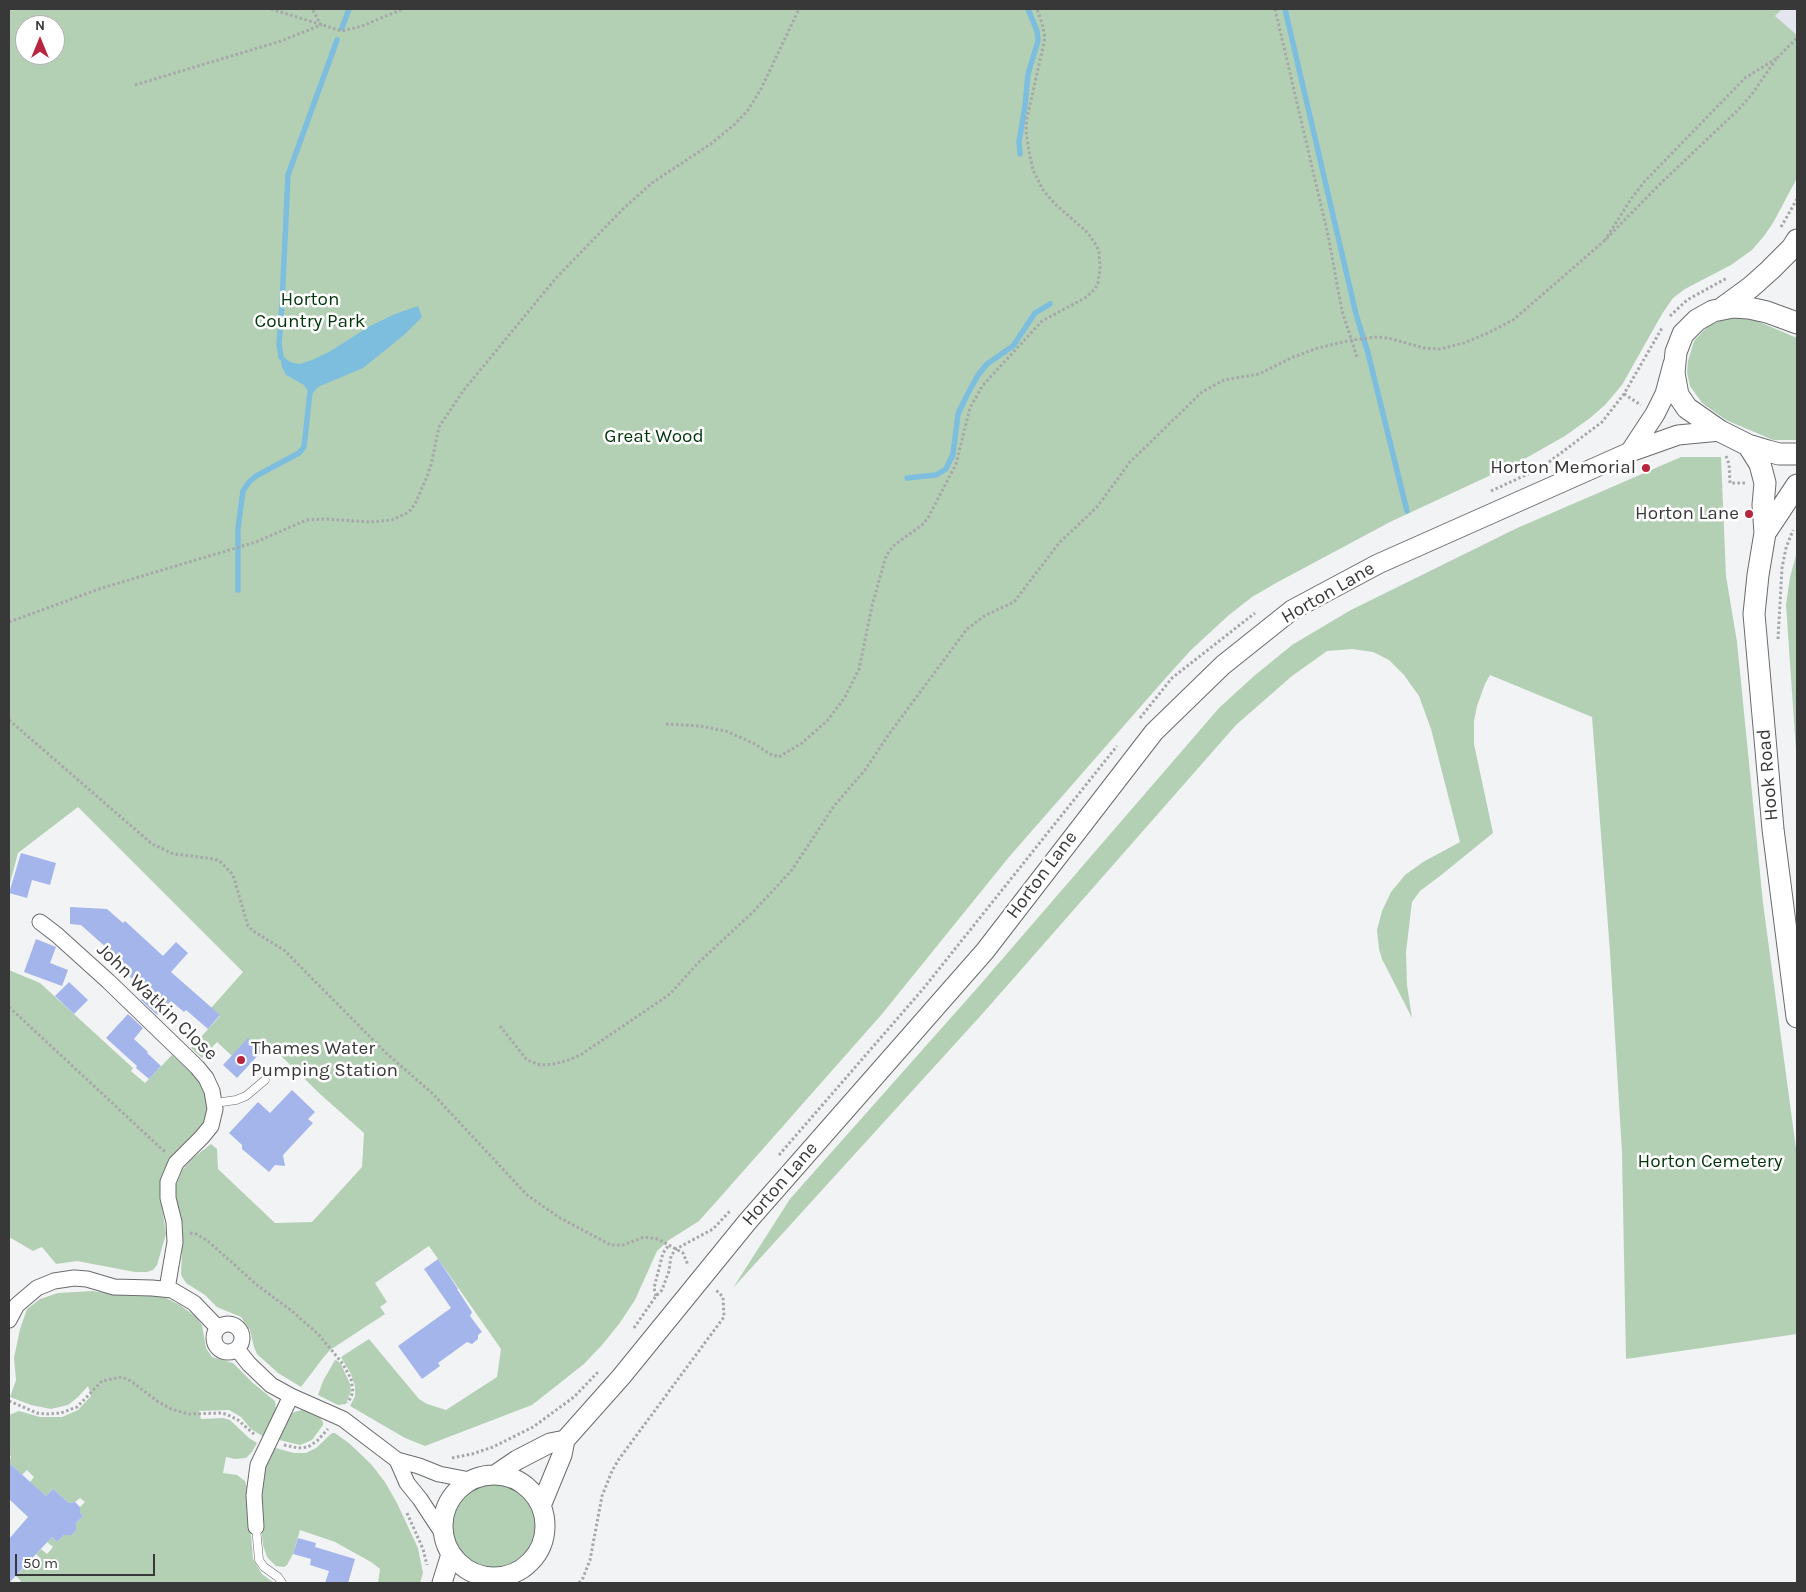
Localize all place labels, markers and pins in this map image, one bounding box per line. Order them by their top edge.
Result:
place label: Horton Memorial [1490,457,1636,479]
marker: Horton Memorial [1640,462,1652,474]
place label: Horton Lane [1635,503,1739,525]
marker: Horton Lane [1743,508,1755,520]
place label: Thames Water Pumping Station [251,1038,398,1082]
marker: Thames Water Pumping Station [235,1054,247,1066]

